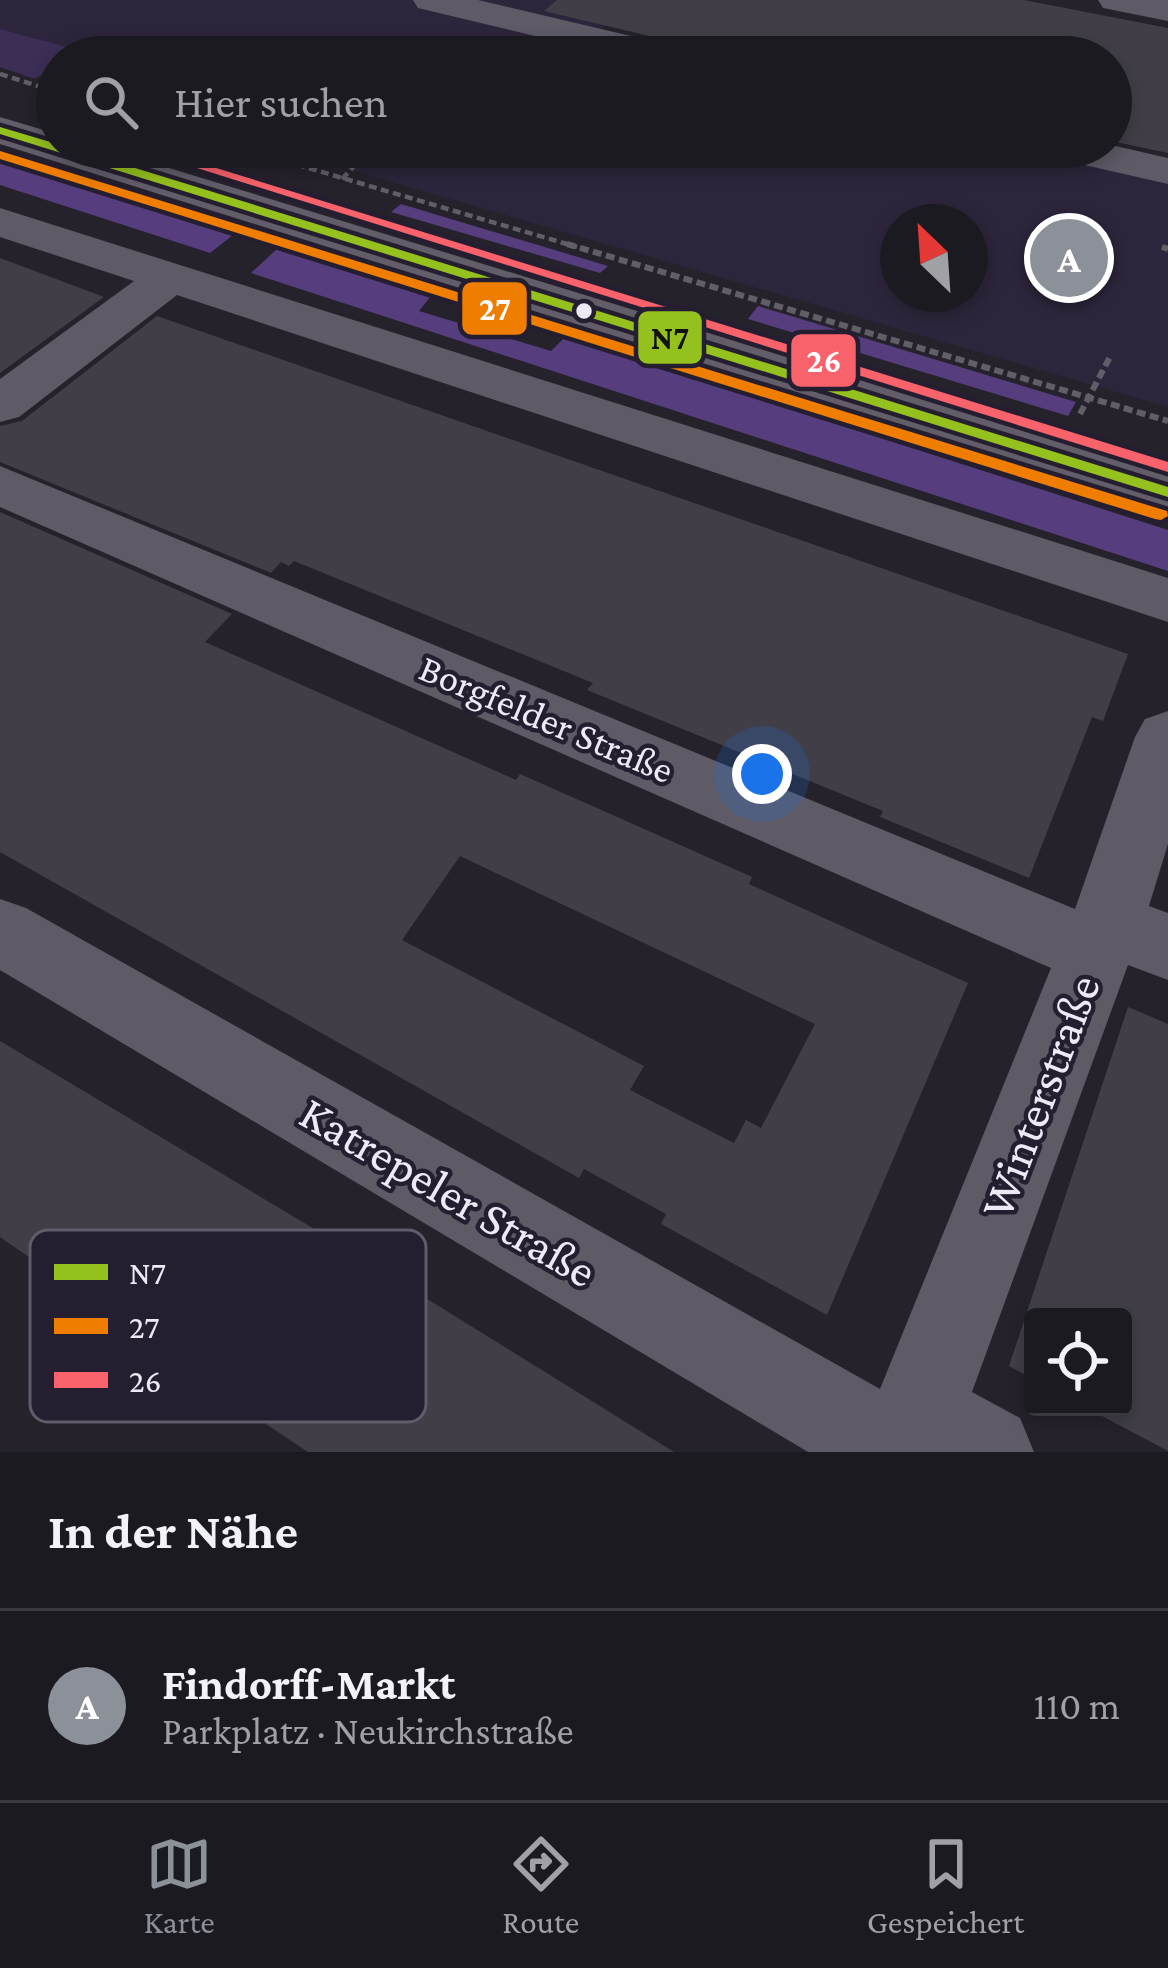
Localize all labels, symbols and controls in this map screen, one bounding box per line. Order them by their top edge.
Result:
search box [36,36,1132,168]
icon: search [78,69,144,135]
text: Hier suchen [174,77,388,127]
north arrow [880,204,988,312]
pin: A [1030,213,1108,303]
line badge: 27 [460,280,529,337]
text: 27 [479,290,511,327]
unlabelled marker [573,300,595,322]
line badge: N7 [636,309,704,366]
text: N7 [651,319,689,356]
line badge: 26 [789,332,858,389]
text: 26 [807,342,841,379]
street label: Borgfelder Straße [413,646,680,792]
your location [732,744,792,804]
street label: Winterstraße [969,967,1110,1225]
street label: Katrepeler Straße [291,1085,606,1298]
legend [30,1230,426,1422]
text: N7 [129,1254,166,1291]
text: 27 [129,1308,159,1345]
map controls [1024,1308,1132,1416]
button: locate [1024,1308,1132,1416]
text: 26 [129,1362,161,1399]
text: In der Nähe [48,1502,298,1559]
text: Findorff-Markt [162,1659,455,1709]
text: A [75,1684,99,1727]
text: 110 m [1033,1684,1120,1727]
text: Parkplatz · Neukirchstraße [162,1709,574,1752]
tab: Karte [144,1831,215,1940]
tab: Route [502,1831,579,1940]
tab: Gespeichert [867,1831,1024,1940]

